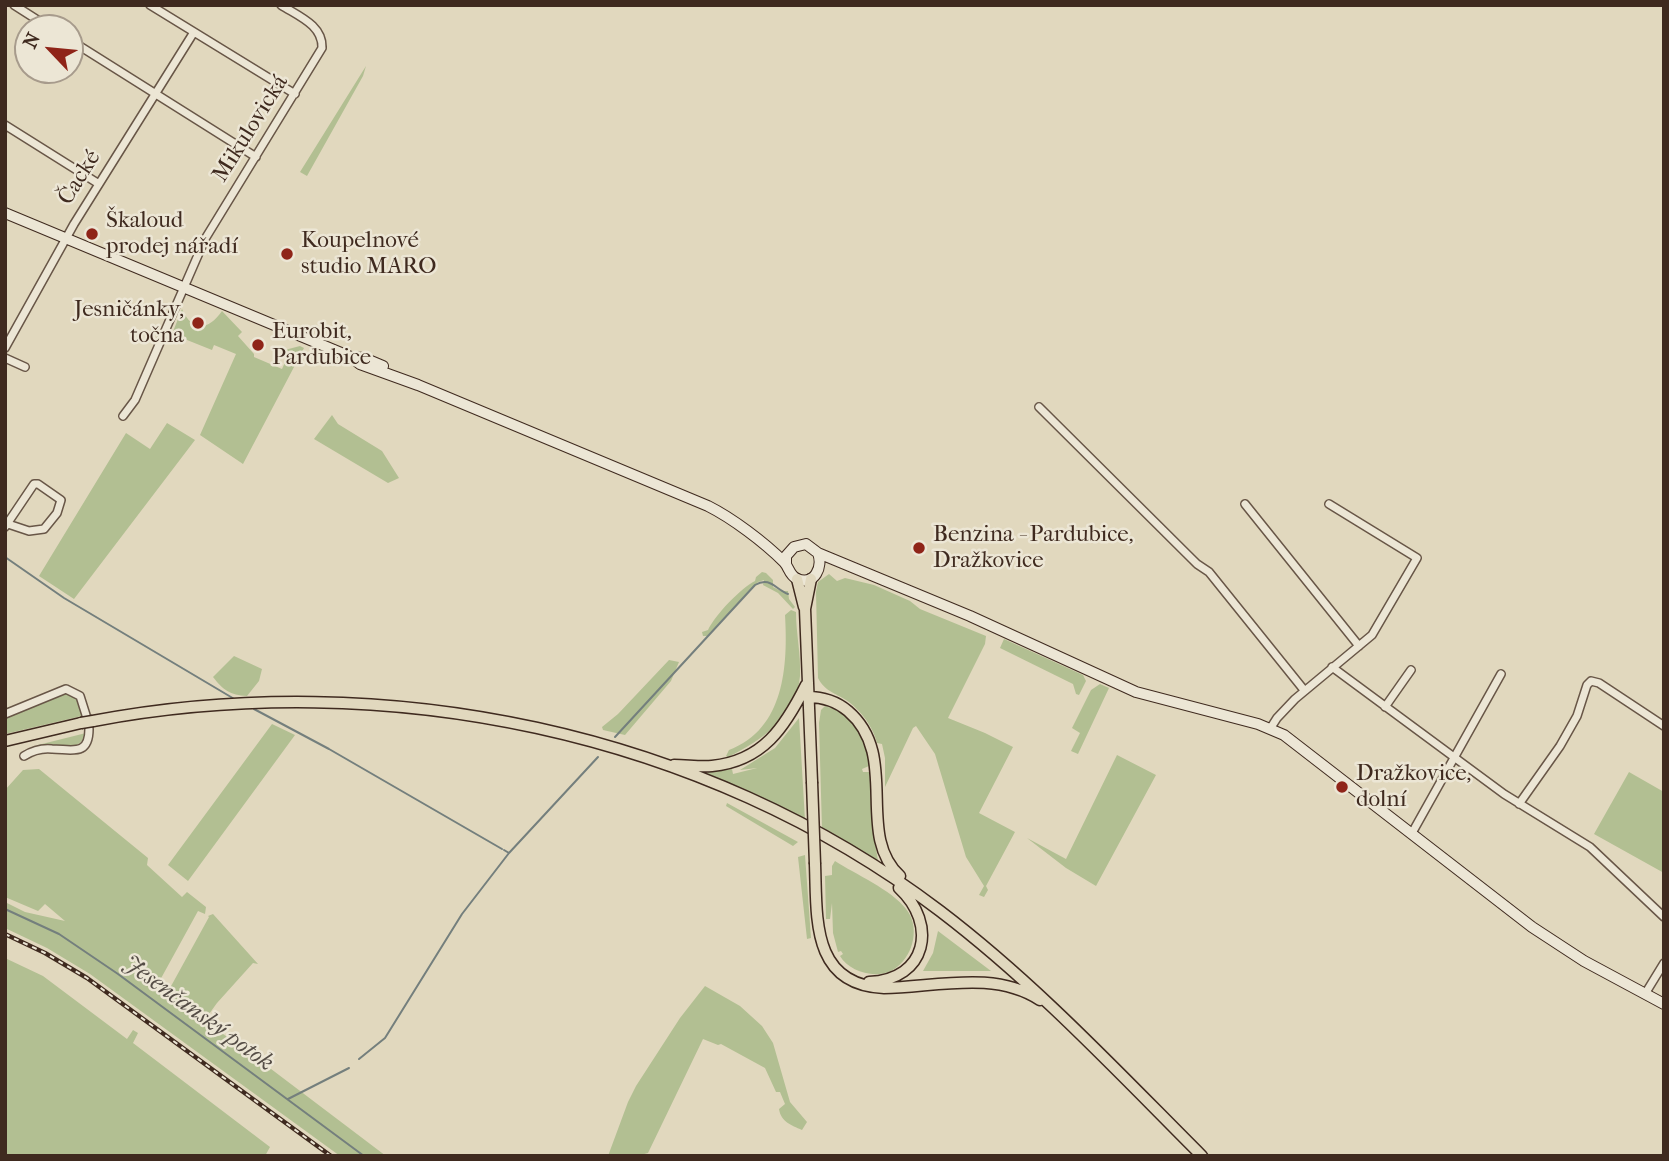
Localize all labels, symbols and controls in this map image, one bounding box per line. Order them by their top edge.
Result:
north arrow [14,14,84,84]
text: N [19,29,45,52]
street label: Mikulovická [207,70,295,188]
street label: Čacké [53,146,107,210]
place label: Škaloud prodej nářadí [106,207,238,261]
marker: Škaloud prodej nářadí [84,226,100,242]
place label: Koupelnové studio MARO [301,227,437,281]
marker: Koupelnové studio MARO [279,246,295,262]
place label: Jesničánky, točna [74,296,184,350]
marker: Jesničánky, točna [190,315,206,331]
place label: Eurobit, Pardubice [272,318,371,372]
marker: Eurobit, Pardubice [250,337,266,353]
place label: Benzina - Pardubice, Dražkovice [933,521,1133,575]
marker: Benzina - Pardubice, Dražkovice [911,540,927,556]
place label: Dražkovice, dolní [1356,760,1471,814]
marker: Dražkovice, dolní [1334,779,1350,795]
water label: Jesenčanský potok [117,950,279,1078]

